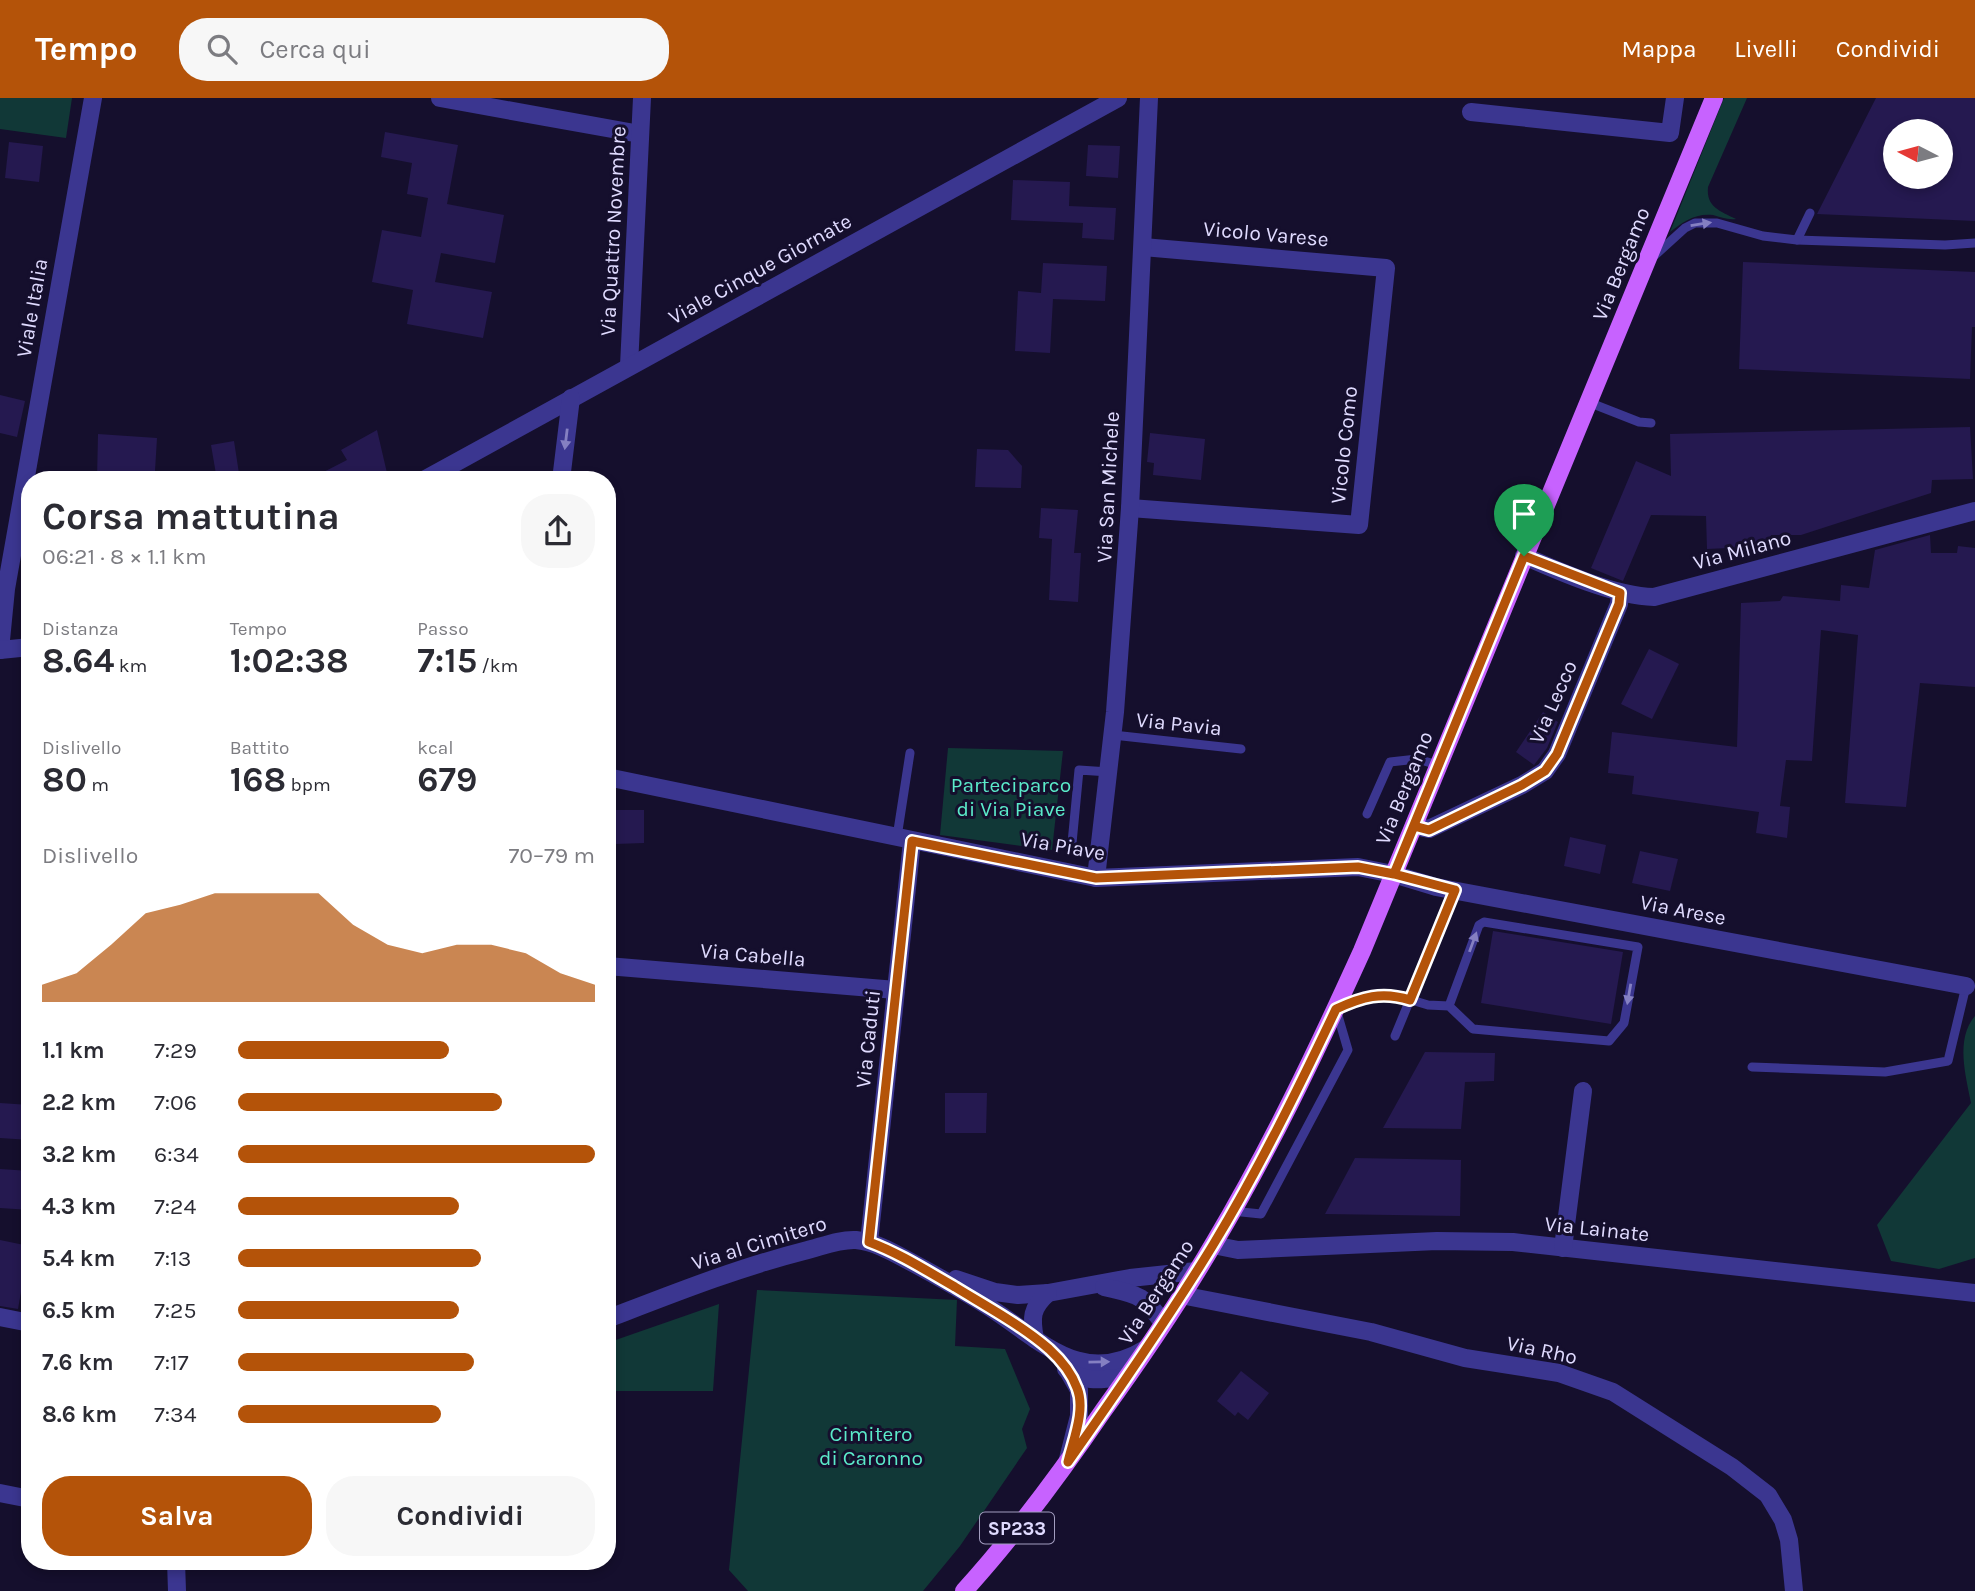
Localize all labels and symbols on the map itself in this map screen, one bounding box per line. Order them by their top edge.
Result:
north arrow [1883,119,1953,189]
street label: Via Quattro Novembre [596,125,630,337]
street label: Via Bergamo [1587,204,1655,324]
street label: Viale Cinque Giornate [664,209,856,329]
street label: Vicolo Varese [1202,217,1330,251]
one-way arrow [1690,218,1712,229]
street label: Viale Italia [11,257,53,359]
street label: Vicolo Como [1326,385,1362,505]
street label: Via San Michele [1092,411,1124,563]
one-way arrow [560,428,571,450]
pin [1494,484,1554,556]
street label: Via Milano [1690,525,1794,575]
street label: Via Lecco [1524,657,1582,747]
street label: Via Pavia [1135,708,1223,740]
street label: Via Bergamo [1370,728,1438,848]
park label: Parteciparco di Via Piave [951,773,1071,821]
street label: Via Piave [1019,827,1107,865]
street label: Via Arese [1638,890,1728,930]
one-way arrow [1467,932,1478,953]
street label: Via Cabella [699,938,807,972]
one-way arrow [1623,983,1634,1005]
street label: Via Caduti [851,989,885,1089]
street label: Via al Cimitero [689,1211,829,1275]
street label: Via Lainate [1543,1212,1651,1246]
street label: Via Bergamo [1113,1235,1199,1349]
street label: Via Rho [1504,1331,1580,1369]
one-way arrow [1088,1356,1110,1368]
park label: Cimitero di Caronno [819,1422,923,1470]
road number: SP233 [980,1512,1054,1544]

